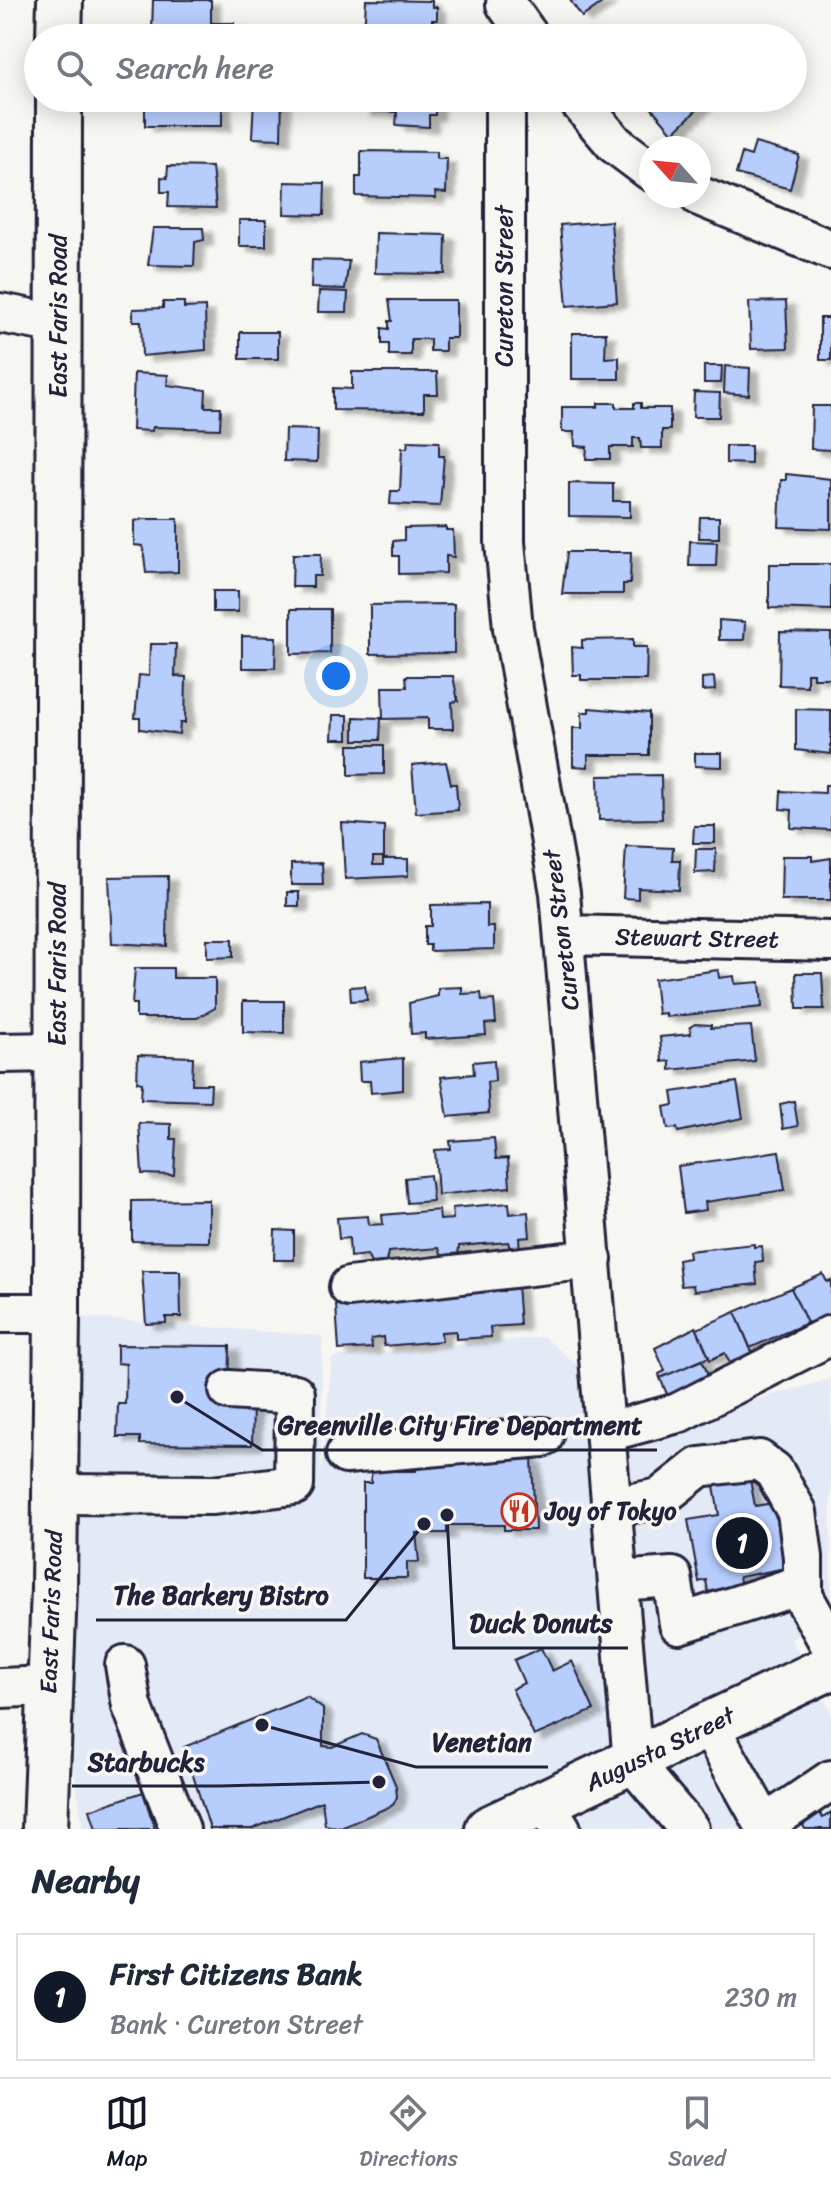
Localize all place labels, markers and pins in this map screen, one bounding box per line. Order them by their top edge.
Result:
callout: Greenville City Fire Department [262,1400,657,1450]
place label: Joy of Tokyo [543,1490,677,1532]
restaurant icon: Joy of Tokyo [500,1492,538,1530]
pin: 1 [716,1513,768,1573]
callout: The Barkery Bistro [96,1570,346,1620]
callout: Duck Donuts [454,1598,628,1648]
callout: Venetian [416,1717,548,1767]
callout: Starbucks [72,1736,221,1786]

